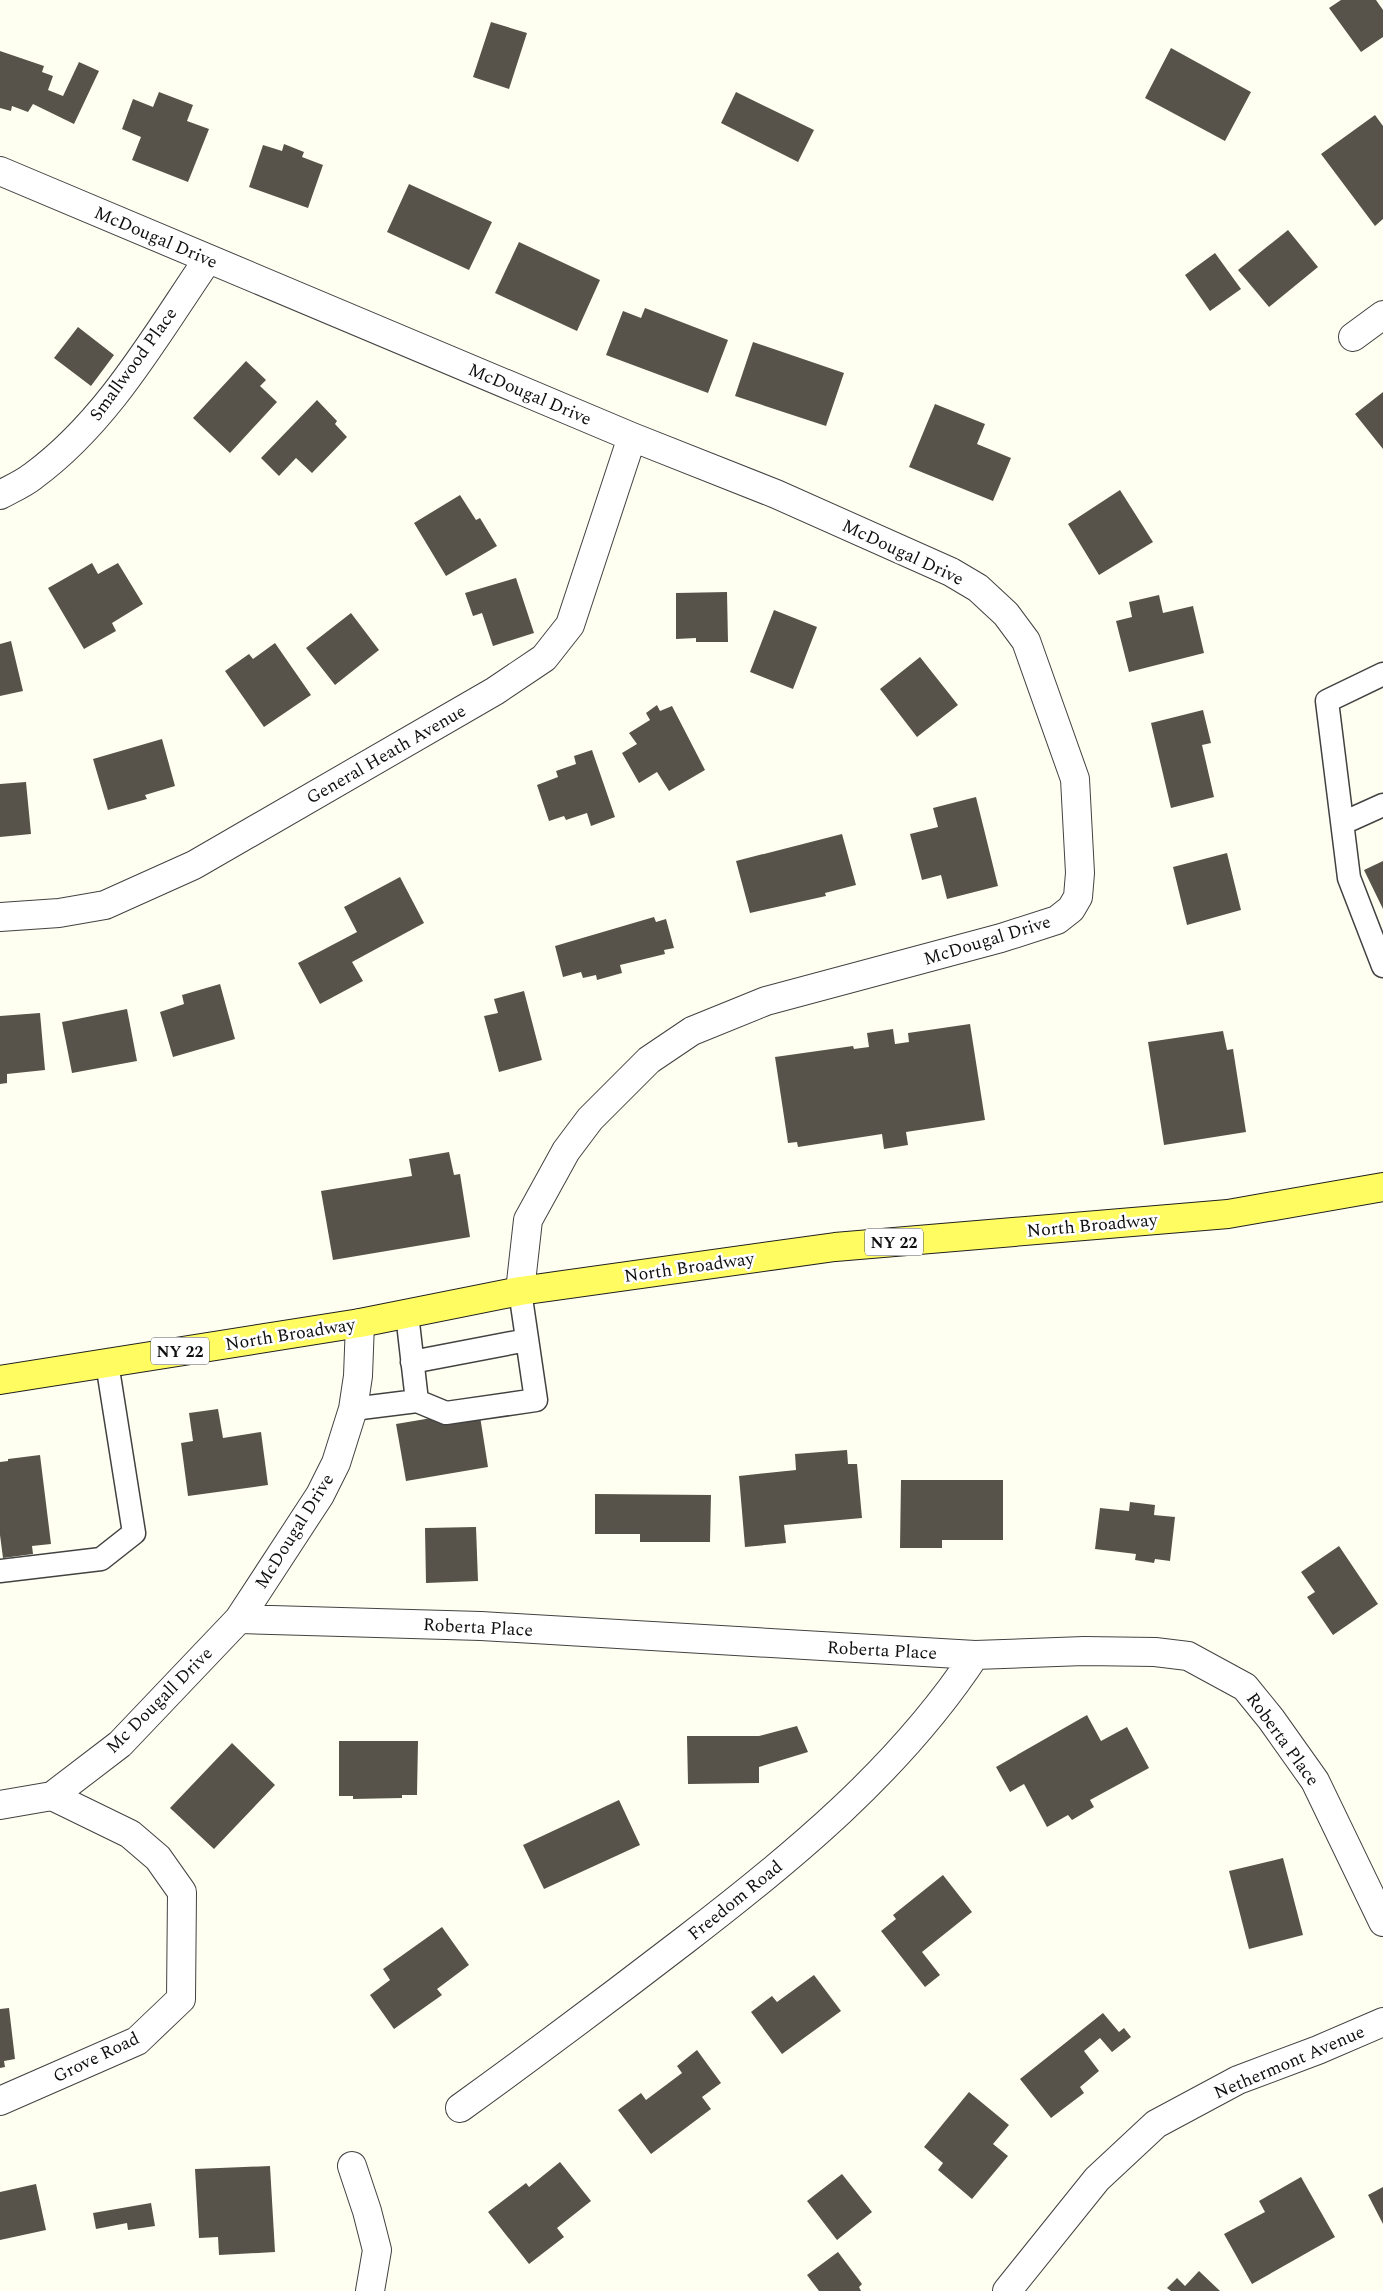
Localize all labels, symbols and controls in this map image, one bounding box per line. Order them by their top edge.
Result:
street label: McDougal Drive [90,199,222,276]
street label: Smallwood Place [83,302,184,427]
street label: McDougal Drive [464,356,596,433]
street label: McDougal Drive [837,512,968,593]
street label: General Heath Avenue [301,698,471,811]
street label: McDougal Drive [920,908,1054,973]
street label: North Broadway [1026,1206,1160,1245]
road number: NY 22 [865,1228,923,1256]
street label: North Broadway [622,1245,757,1290]
street label: North Broadway [223,1311,358,1358]
road number: NY 22 [151,1338,209,1364]
street label: McDougal Drive [248,1468,341,1594]
street label: Roberta Place [422,1611,534,1644]
street label: Roberta Place [826,1634,938,1667]
street label: Mc Dougall Drive [100,1641,219,1760]
street label: Roberta Place [1239,1687,1326,1792]
street label: Freedom Road [682,1854,789,1947]
street label: Nethermont Avenue [1209,2018,1369,2106]
street label: Grove Road [48,2025,144,2090]

